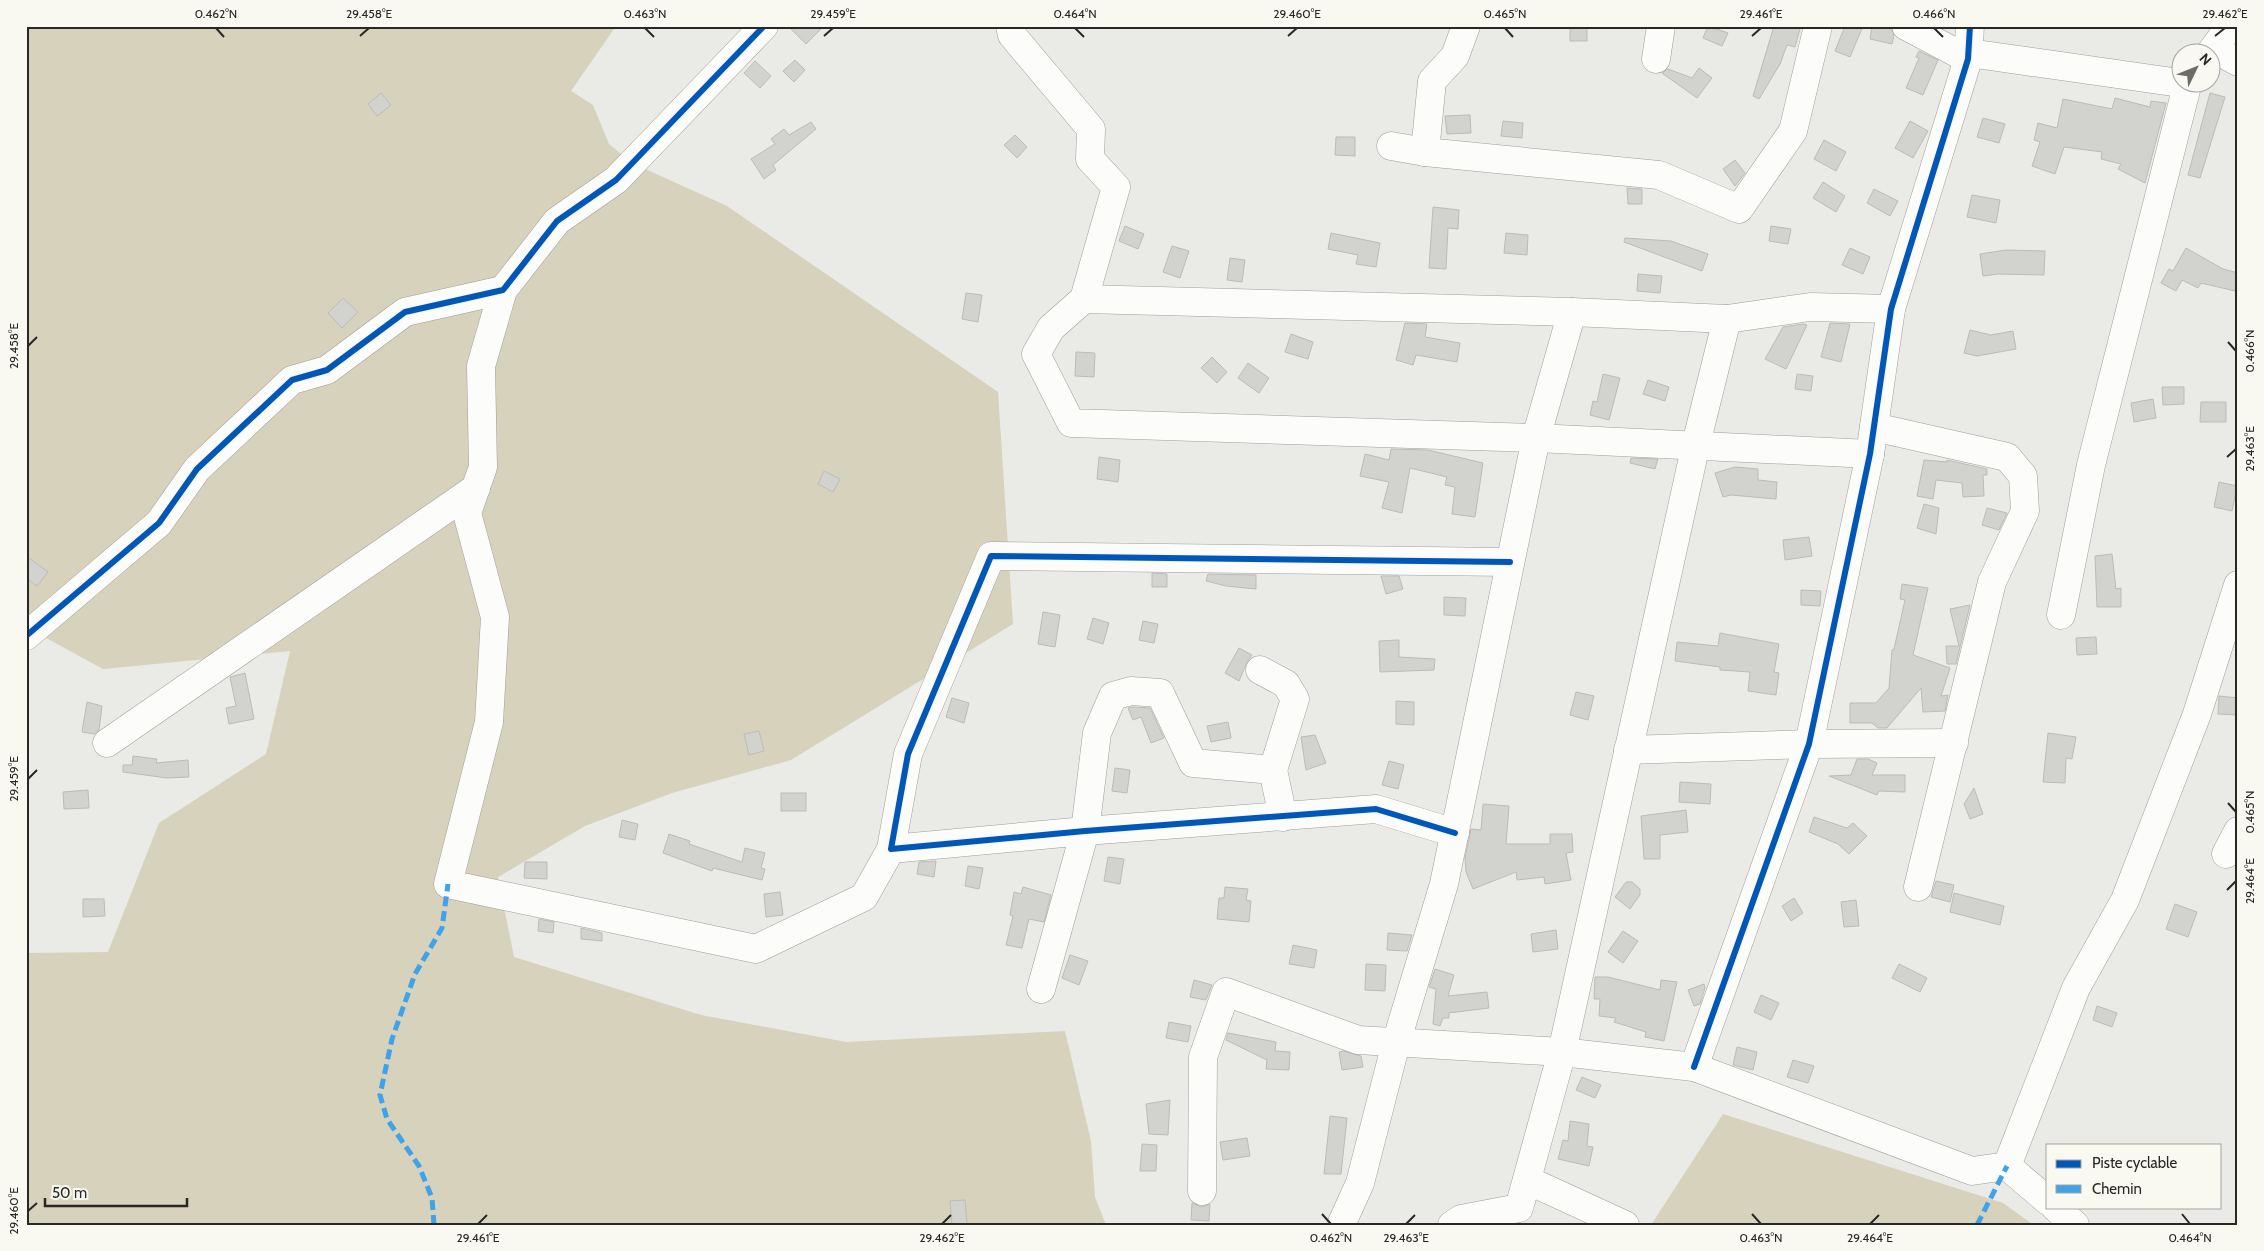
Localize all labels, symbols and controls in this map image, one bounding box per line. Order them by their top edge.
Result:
text: 0.462°N [195,6,237,21]
text: 29.458°E [346,6,392,21]
text: 0.463°N [624,6,666,21]
text: 29.459°E [810,6,856,21]
text: 0.464°N [1053,6,1097,21]
text: 29.460°E [1273,6,1321,21]
text: 0.465°N [1484,6,1526,21]
text: 29.461°E [1739,6,1783,21]
text: 0.466°N [1912,6,1956,21]
text: 29.462°E [2202,6,2248,21]
north arrow [2172,42,2222,92]
text: N [2196,49,2215,69]
text: 29.458°E [6,323,21,369]
text: 0.466°N [2242,329,2257,373]
text: 29.463°E [2242,426,2257,472]
text: 29.459°E [6,756,21,802]
text: 0.465°N [2242,791,2257,833]
text: 29.464°E [2242,858,2257,904]
legend [2046,1144,2222,1208]
text: Piste cyclable [2092,1154,2178,1172]
scale bar [45,1176,188,1208]
text: Chemin [2092,1180,2142,1198]
text: 50 m [52,1184,87,1202]
text: 29.460°E [6,1187,21,1235]
text: 29.461°E [456,1230,500,1245]
text: 29.462°E [919,1230,965,1245]
text: 0.462°N [1310,1230,1352,1245]
text: 29.463°E [1383,1230,1429,1245]
text: 0.463°N [1740,1230,1782,1245]
text: 29.464°E [1847,1230,1893,1245]
text: 0.464°N [2168,1230,2212,1245]

